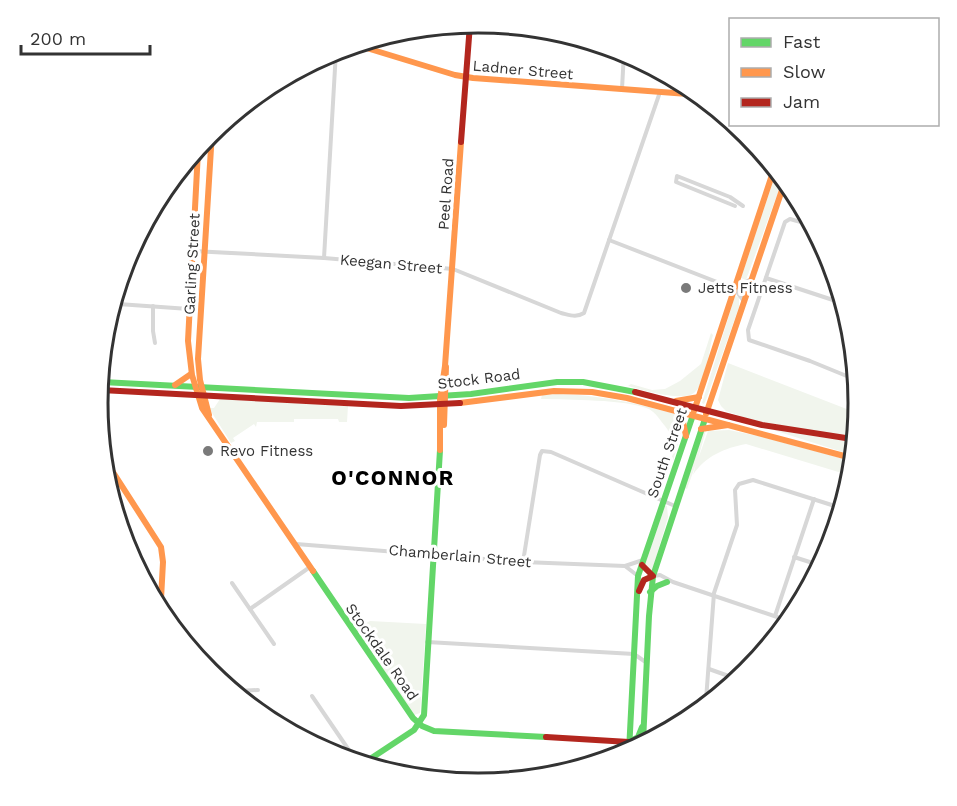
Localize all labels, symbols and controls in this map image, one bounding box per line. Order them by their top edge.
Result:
scale bar [21,18,150,56]
legend [729,18,939,126]
text: 200 m [30,28,86,49]
text: Fast [783,31,821,52]
street label: Ladner Street [472,57,575,83]
text: Slow [783,61,826,82]
text: Jam [783,91,820,112]
street label: Peel Road [435,157,457,231]
street label: Garling Street [180,212,204,315]
street label: Keegan Street [339,251,444,277]
place label: Jetts Fitness [698,279,793,297]
marker: Jetts Fitness [679,281,693,295]
street label: Stock Road [437,365,521,393]
street label: South Street [643,405,691,500]
place label: Revo Fitness [220,442,313,460]
marker: Revo Fitness [201,444,215,458]
district label: O'CONNOR [331,465,455,490]
street label: Chamberlain Street [388,541,533,571]
street label: Stockdale Road [342,600,422,704]

